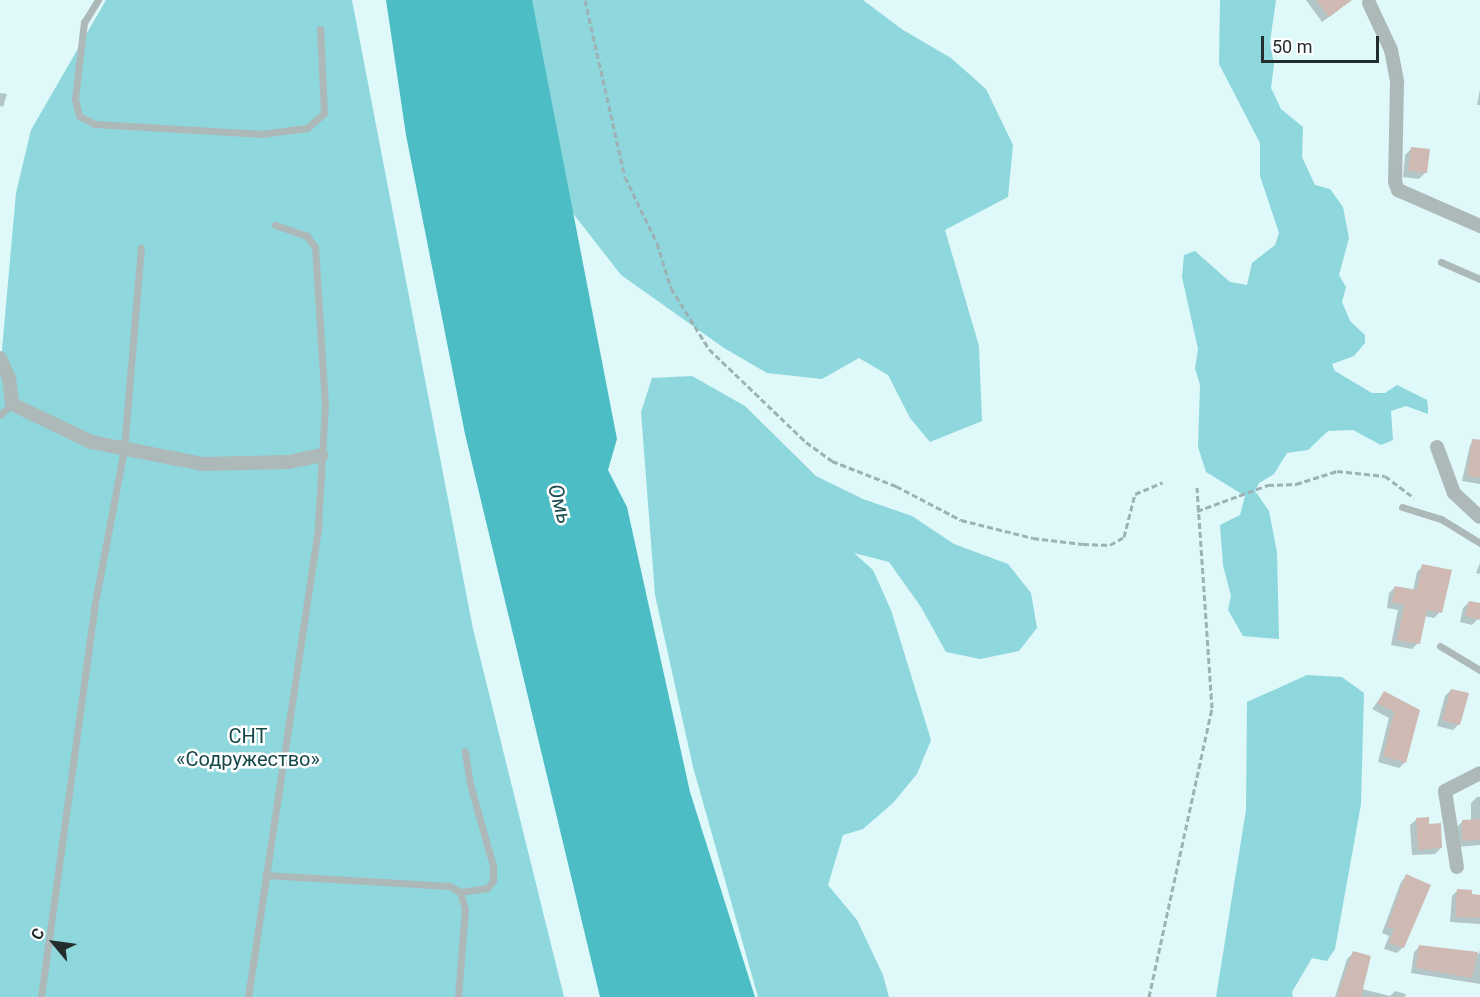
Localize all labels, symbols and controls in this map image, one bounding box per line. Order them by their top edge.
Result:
scale bar [1264,24,1382,62]
text: 50 m [1272,36,1312,57]
water label: Омь [542,481,578,527]
park label: СНТ «Содружество» [176,725,320,772]
north arrow [24,913,84,973]
text: С [27,925,49,943]

